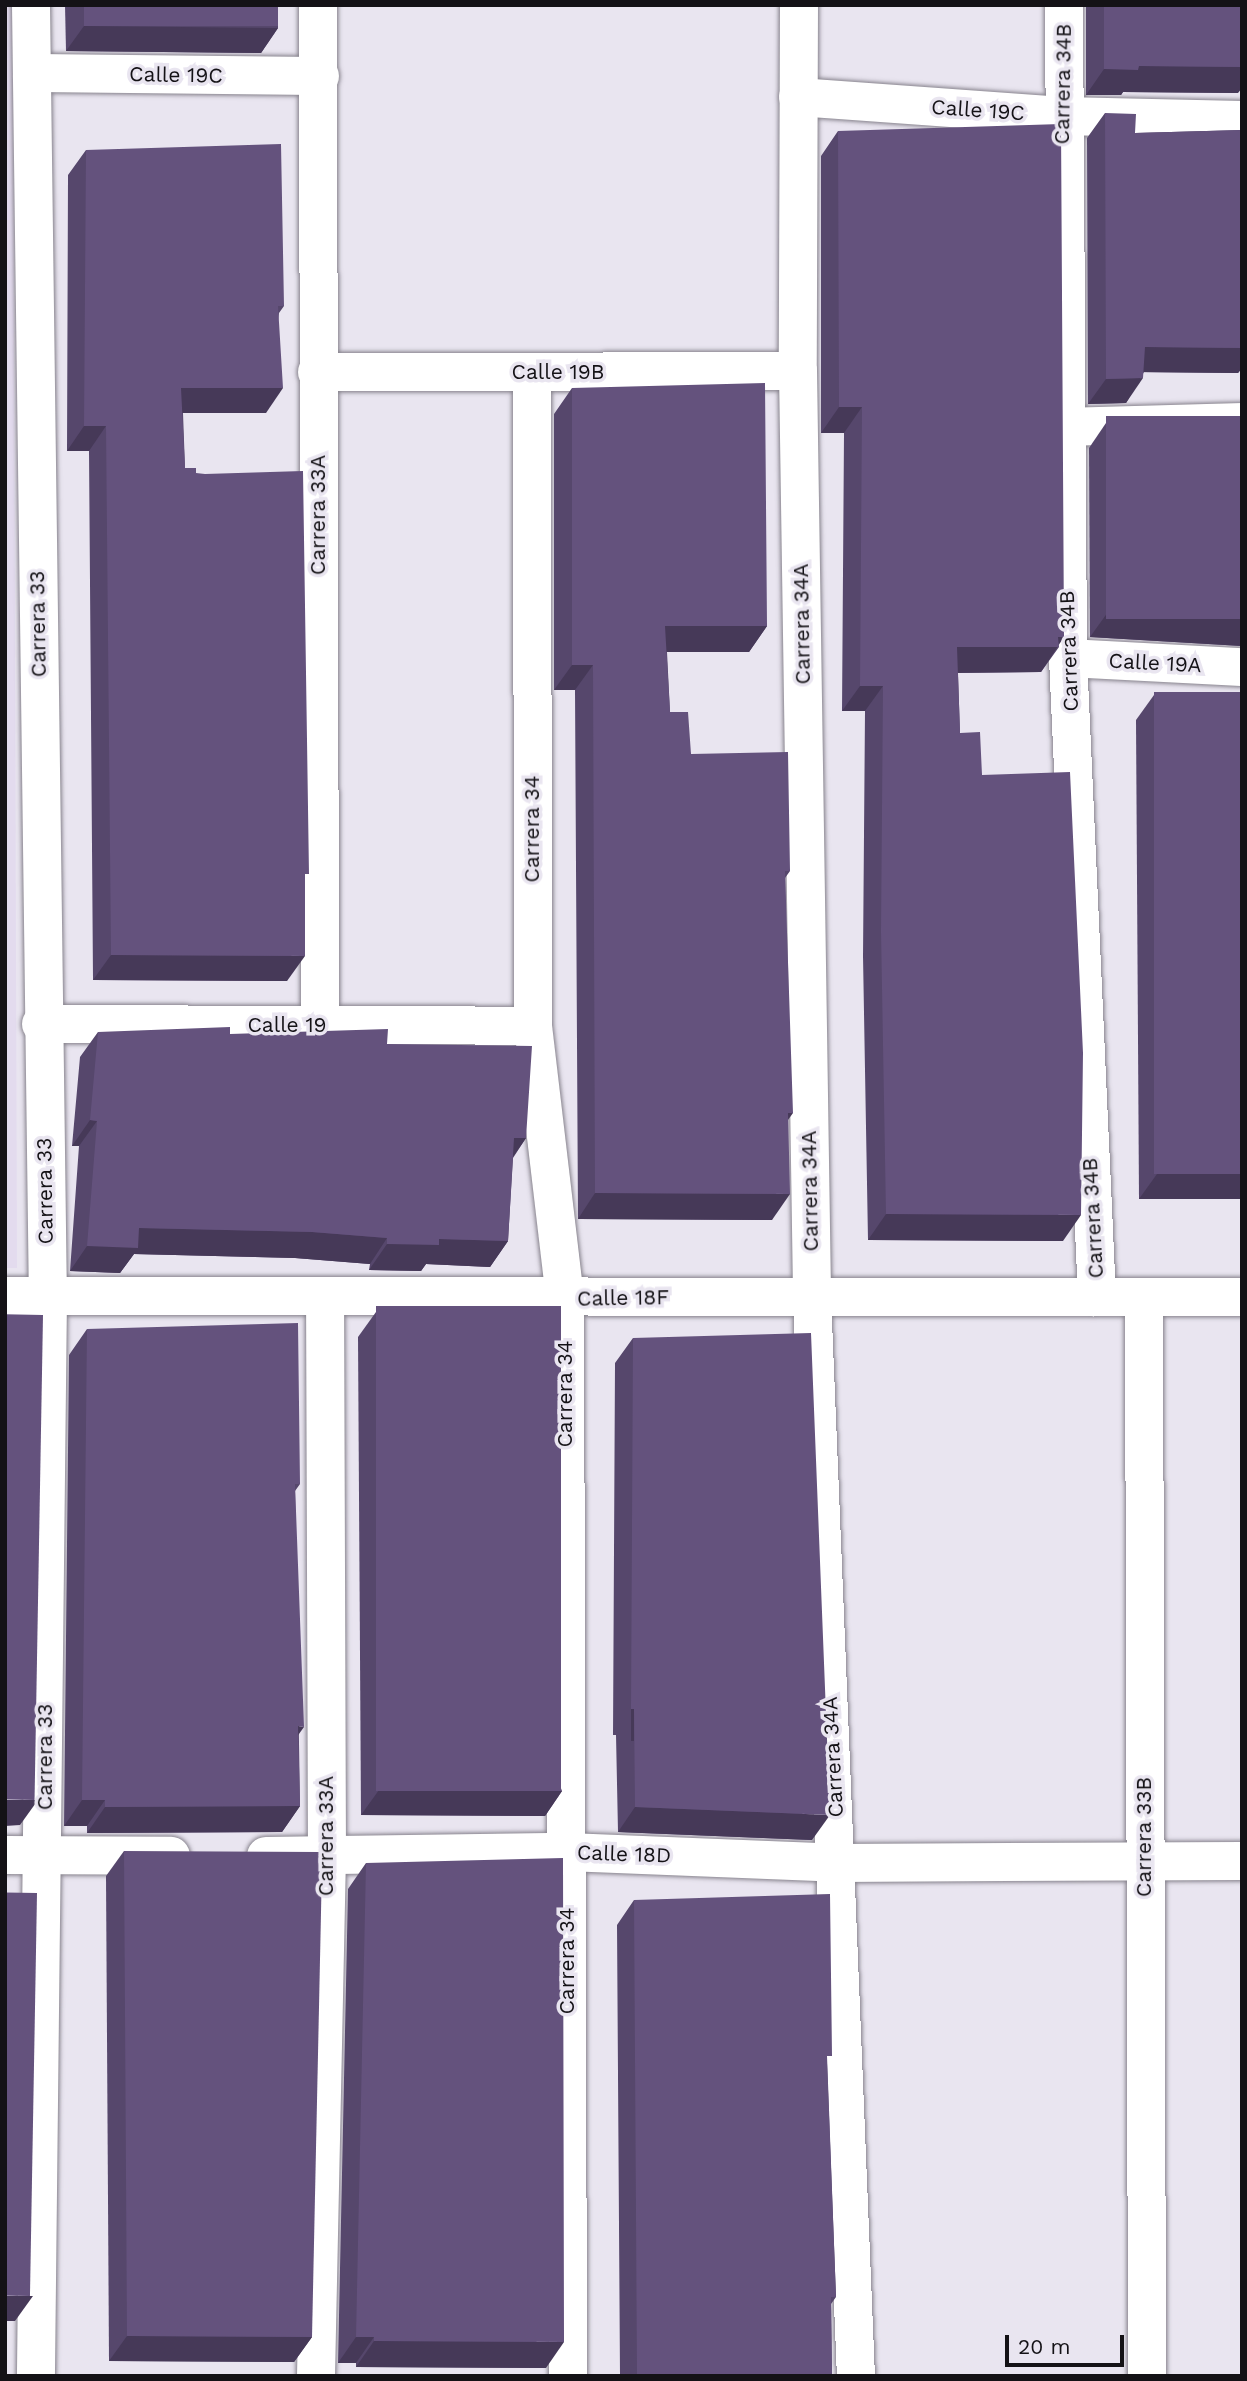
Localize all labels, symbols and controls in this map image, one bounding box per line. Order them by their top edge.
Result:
street label: Carrera 34B [1049,23,1077,145]
street label: Calle 19C [129,62,223,88]
street label: Calle 19C [930,94,1026,126]
street label: Calle 19B [511,359,605,385]
street label: Carrera 33A [305,455,331,575]
street label: Carrera 34A [788,563,816,685]
street label: Carrera 33 [24,570,52,678]
street label: Carrera 34B [1054,590,1084,712]
street label: Calle 19A [1108,648,1202,678]
street label: Carrera 34 [519,775,545,883]
street label: Calle 19 [247,1012,327,1038]
street label: Carrera 34A [796,1130,824,1252]
street label: Carrera 33 [31,1137,59,1245]
street label: Carrera 34B [1077,1157,1109,1279]
street label: Calle 18F [577,1285,669,1311]
street label: Carrera 34 [552,1340,578,1448]
street label: Carrera 34A [817,1696,849,1818]
street label: Carrera 33 [32,1703,58,1811]
street label: Carrera 33A [313,1776,339,1896]
street label: Carrera 33B [1131,1777,1157,1897]
street label: Calle 18D [576,1840,672,1868]
street label: Carrera 34 [554,1907,580,2015]
scale bar [1009,2322,1128,2366]
text: 20 m [1018,2334,1070,2359]

